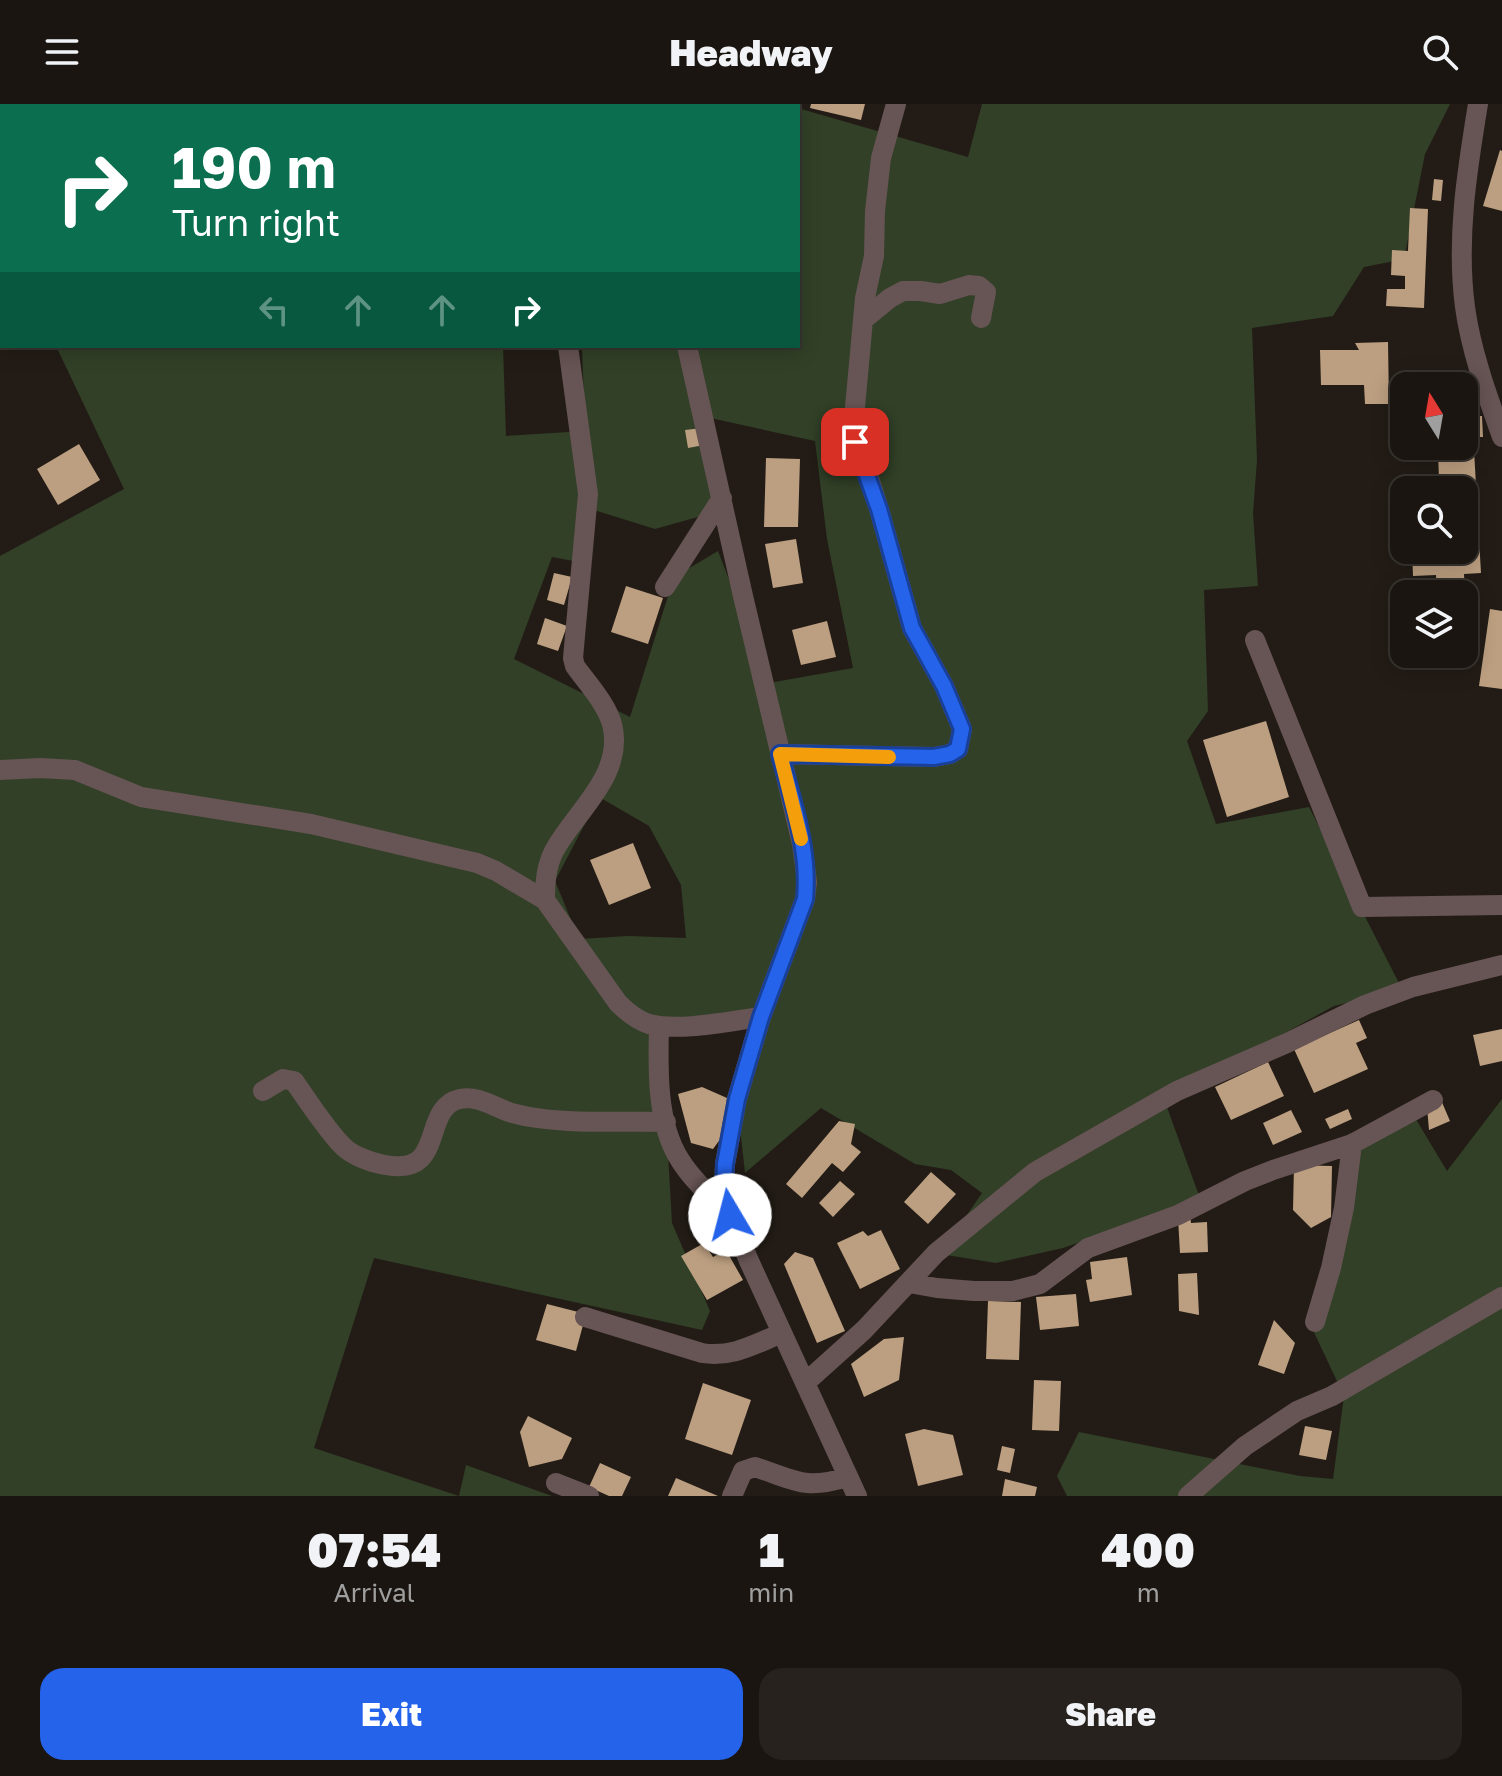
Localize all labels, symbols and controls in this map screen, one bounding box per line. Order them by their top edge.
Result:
icon: menu [40,30,84,74]
icon: search [1418,30,1462,74]
text: Headway [669,31,833,74]
text: 190 m [172,133,336,200]
icon: right [40,136,144,240]
text: Turn right [172,201,340,244]
icon: left [252,288,296,332]
icon: ahead [336,288,380,332]
icon: ahead [420,288,464,332]
icon: right [504,288,548,332]
north arrow [1390,372,1478,460]
map controls [1390,372,1478,668]
pin [821,408,889,476]
icon: arrive [833,420,877,464]
button: search [1390,476,1478,564]
button: layers [1390,580,1478,668]
position arrow [688,1173,772,1257]
text: 07:54 [307,1520,441,1578]
text: 1 [759,1520,784,1578]
text: 400 [1101,1520,1195,1578]
text: Arrival [333,1577,415,1608]
text: min [748,1577,794,1608]
text: m [1137,1577,1160,1608]
button: Exit [40,1668,743,1760]
button: Share [759,1668,1462,1760]

